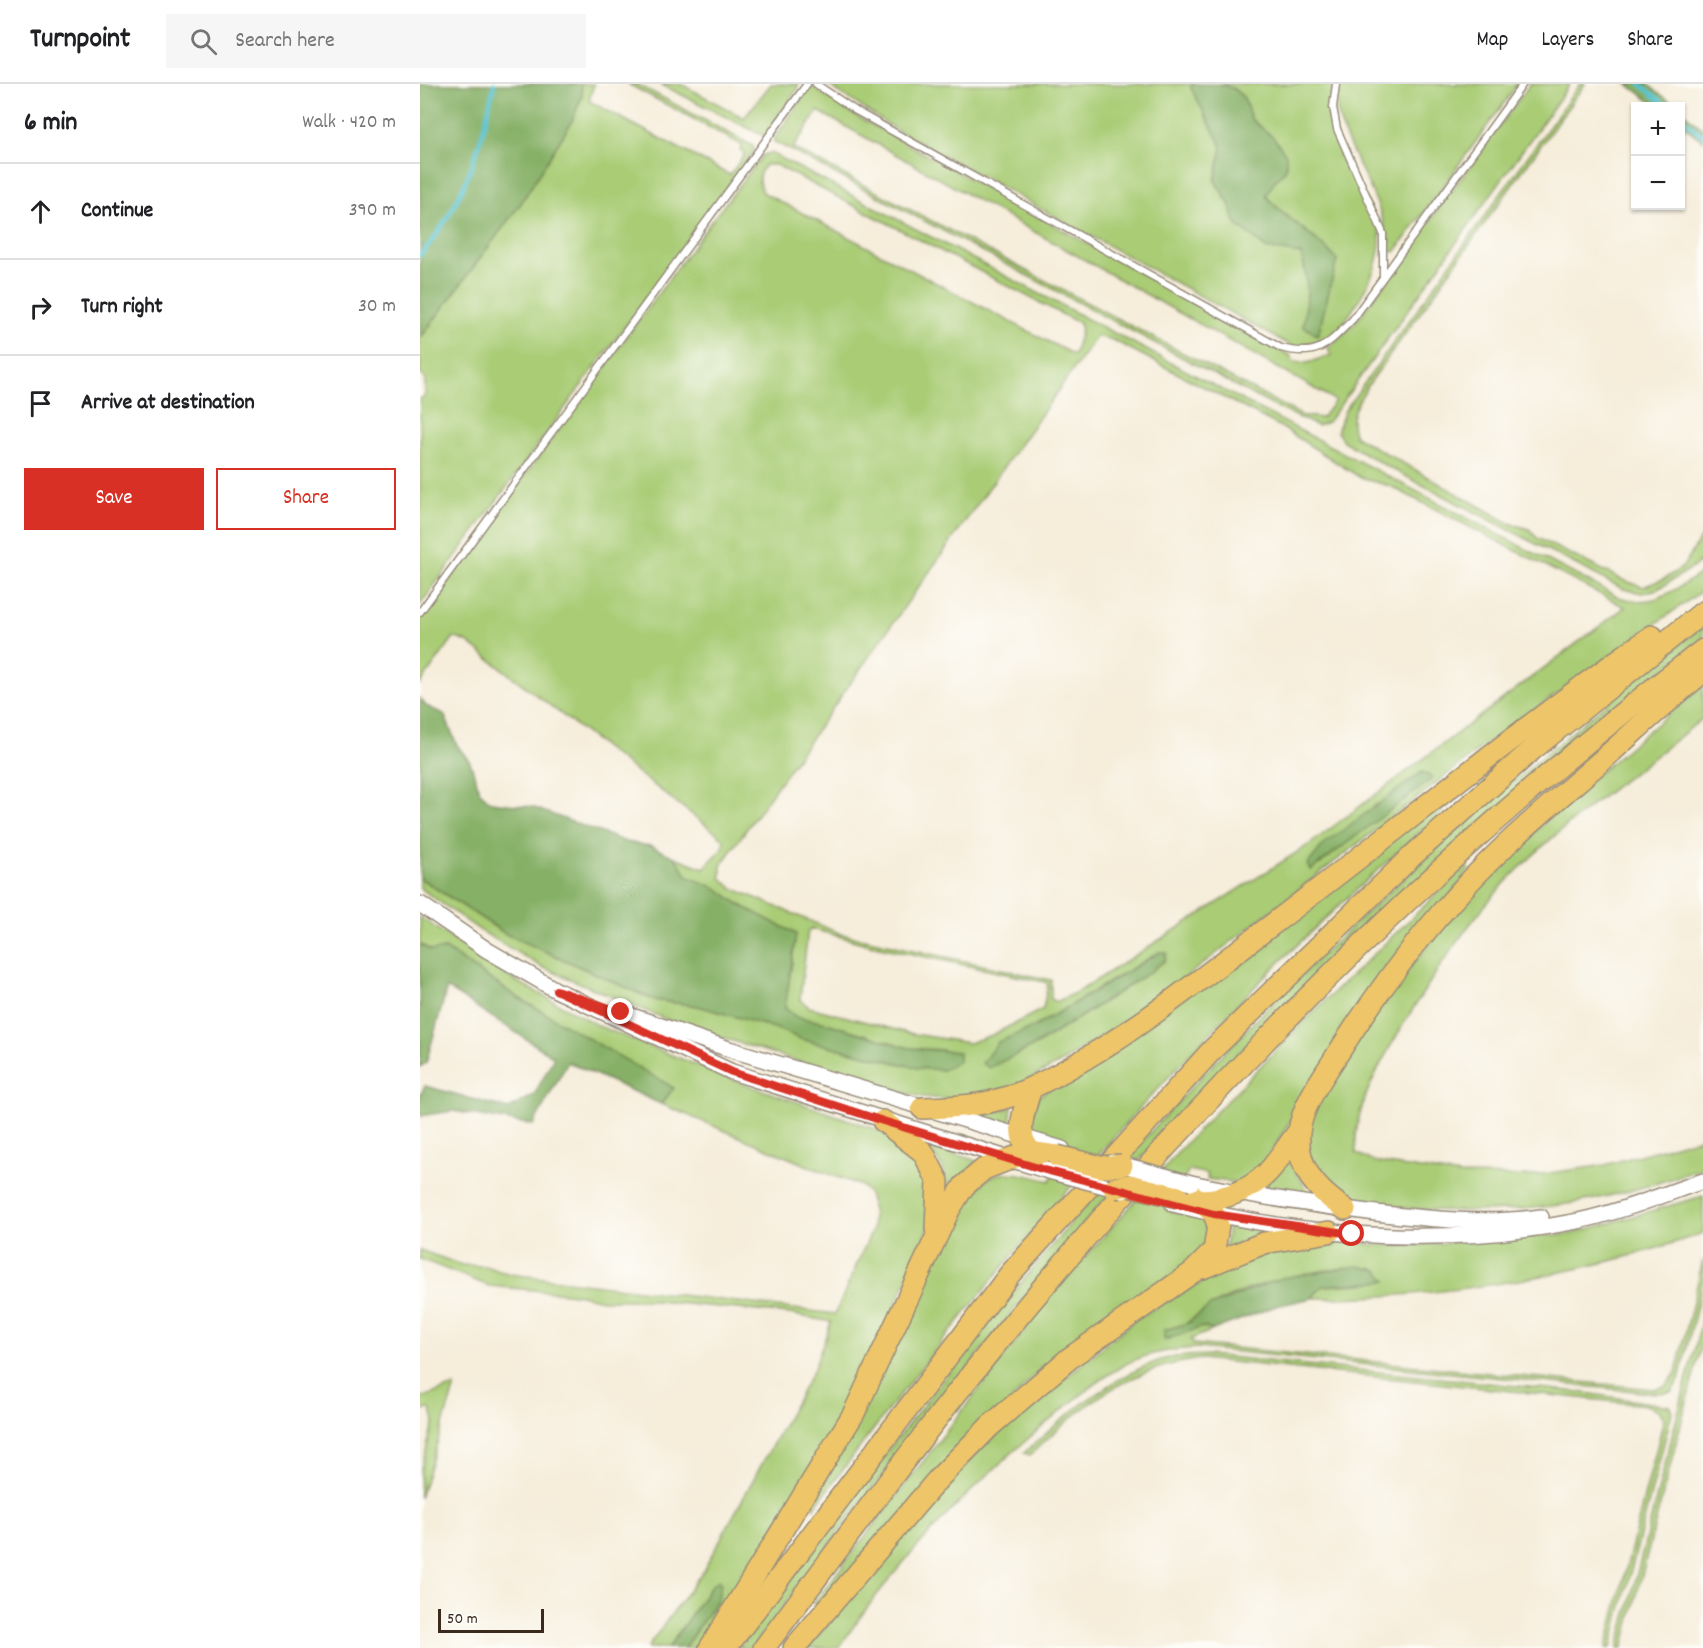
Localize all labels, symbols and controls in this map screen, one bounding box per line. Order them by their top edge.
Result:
search box [166,14,586,68]
text: Turnpoint [30,21,130,61]
icon: search [187,25,220,58]
text: Search here [235,26,335,57]
text: Map [1477,26,1508,56]
text: Layers [1541,26,1594,56]
text: Share [1627,26,1673,56]
map controls [1631,102,1685,210]
button: + [1631,102,1685,156]
text: 6 min [24,105,77,142]
text: Walk · 420 m [302,109,396,137]
button: − [1631,156,1685,210]
icon: ahead [24,195,57,228]
text: Continue [81,196,153,227]
text: 390 m [349,197,396,225]
icon: right [24,291,57,324]
text: Turn right [81,292,163,323]
text: 30 m [358,293,396,321]
icon: arrive [24,387,57,420]
text: Arrive at destination [81,388,255,419]
button: Save [24,468,204,530]
button: Share [216,468,396,530]
route end [607,998,633,1024]
route start [1338,1220,1364,1246]
scale bar [438,1606,544,1634]
text: 50 m [447,1608,478,1631]

